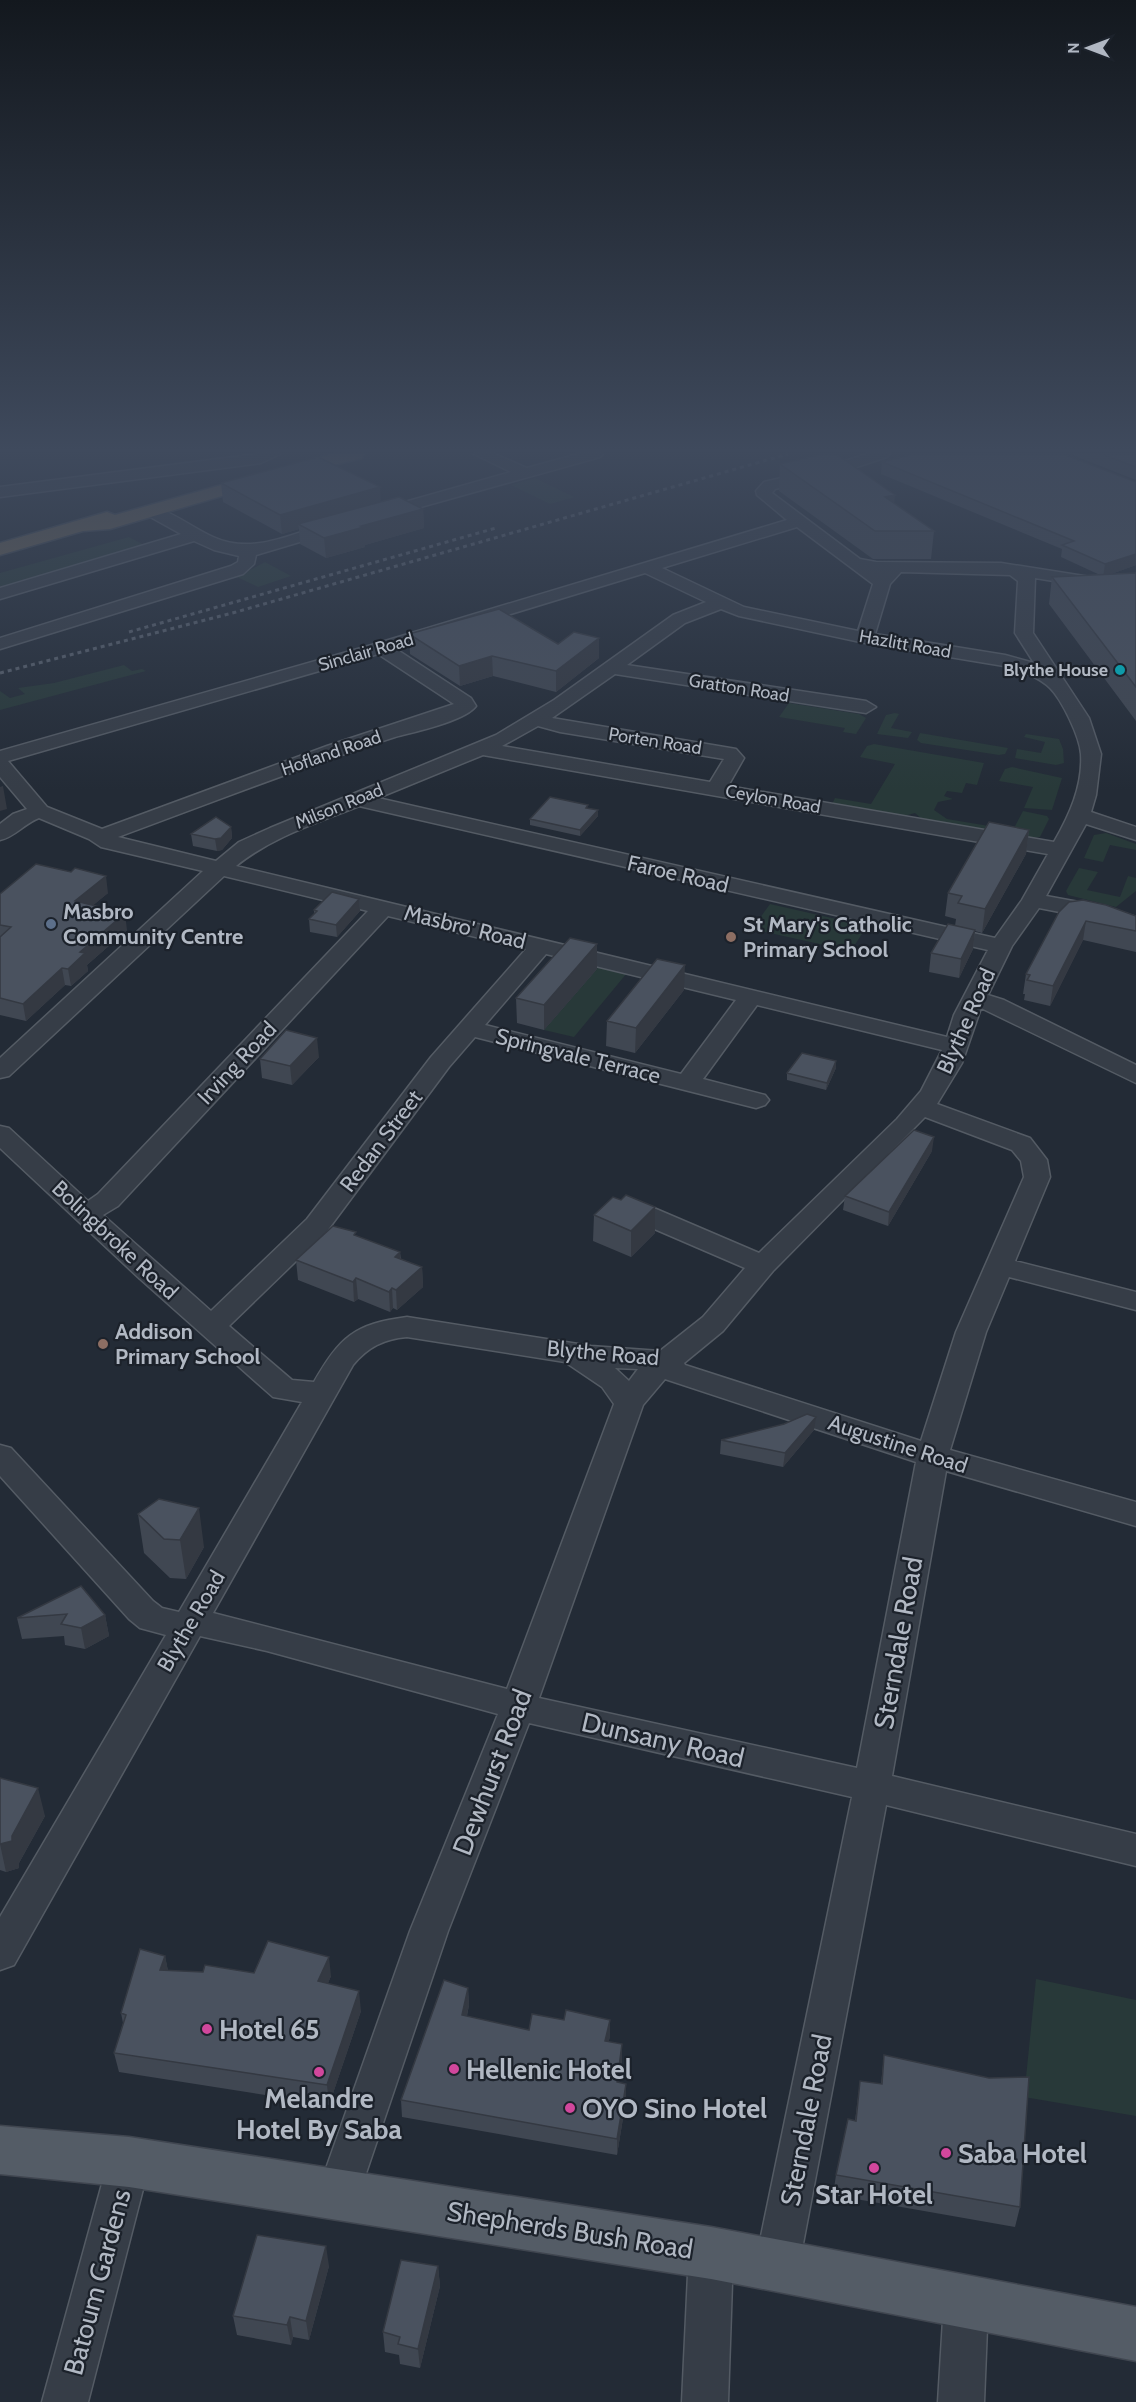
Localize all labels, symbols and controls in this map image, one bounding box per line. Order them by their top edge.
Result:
north arrow [1058,18,1118,78]
text: N [1064,42,1083,54]
street label: Hazlitt Road [857,625,953,663]
street label: Sinclair Road [316,628,416,676]
place label: Blythe House [1003,659,1108,681]
marker: Blythe House [1113,663,1127,677]
street label: Gratton Road [687,669,791,707]
street label: Porten Road [607,723,703,759]
street label: Hofland Road [278,726,384,780]
street label: Milson Road [292,778,386,834]
street label: Ceylon Road [724,780,822,818]
street label: Faroe Road [625,849,731,899]
place label: Masbro Community Centre [63,898,243,950]
street label: Masbro' Road [401,899,529,955]
place label: St Mary's Catholic Primary School [743,911,912,963]
marker: Masbro Community Centre [44,917,58,931]
marker: St Mary's Catholic Primary School [724,930,738,944]
street label: Blythe Road [931,964,1001,1078]
street label: Irving Road [192,1016,282,1110]
street label: Springvale Terrace [493,1022,663,1090]
street label: Redan Street [334,1084,428,1197]
street label: Bolingbroke Road [46,1175,184,1305]
place label: Addison Primary School [115,1318,261,1370]
street label: Blythe Road [546,1335,660,1371]
marker: Addison Primary School [96,1337,110,1351]
street label: Augustine Road [825,1409,971,1479]
street label: Sterndale Road [867,1554,929,1732]
street label: Blythe Road [151,1566,231,1676]
street label: Dewhurst Road [445,1684,539,1860]
street label: Dunsany Road [578,1705,748,1775]
place label: Hotel 65 [219,2013,320,2046]
marker: Hotel 65 [200,2022,214,2036]
street label: Sterndale Road [773,2031,839,2209]
place label: Hellenic Hotel [466,2053,632,2086]
marker: Hellenic Hotel [447,2062,461,2076]
marker: Melandre Hotel By Saba [312,2065,326,2079]
place label: Melandre Hotel By Saba [236,2082,402,2146]
place label: OYO Sino Hotel [582,2092,767,2125]
marker: OYO Sino Hotel [563,2101,577,2115]
place label: Saba Hotel [958,2137,1087,2170]
marker: Saba Hotel [939,2146,953,2160]
marker: Star Hotel [867,2161,881,2175]
place label: Star Hotel [815,2178,933,2211]
street label: Batoum Gardens [56,2186,138,2378]
street label: Shepherds Bush Road [445,2194,695,2266]

